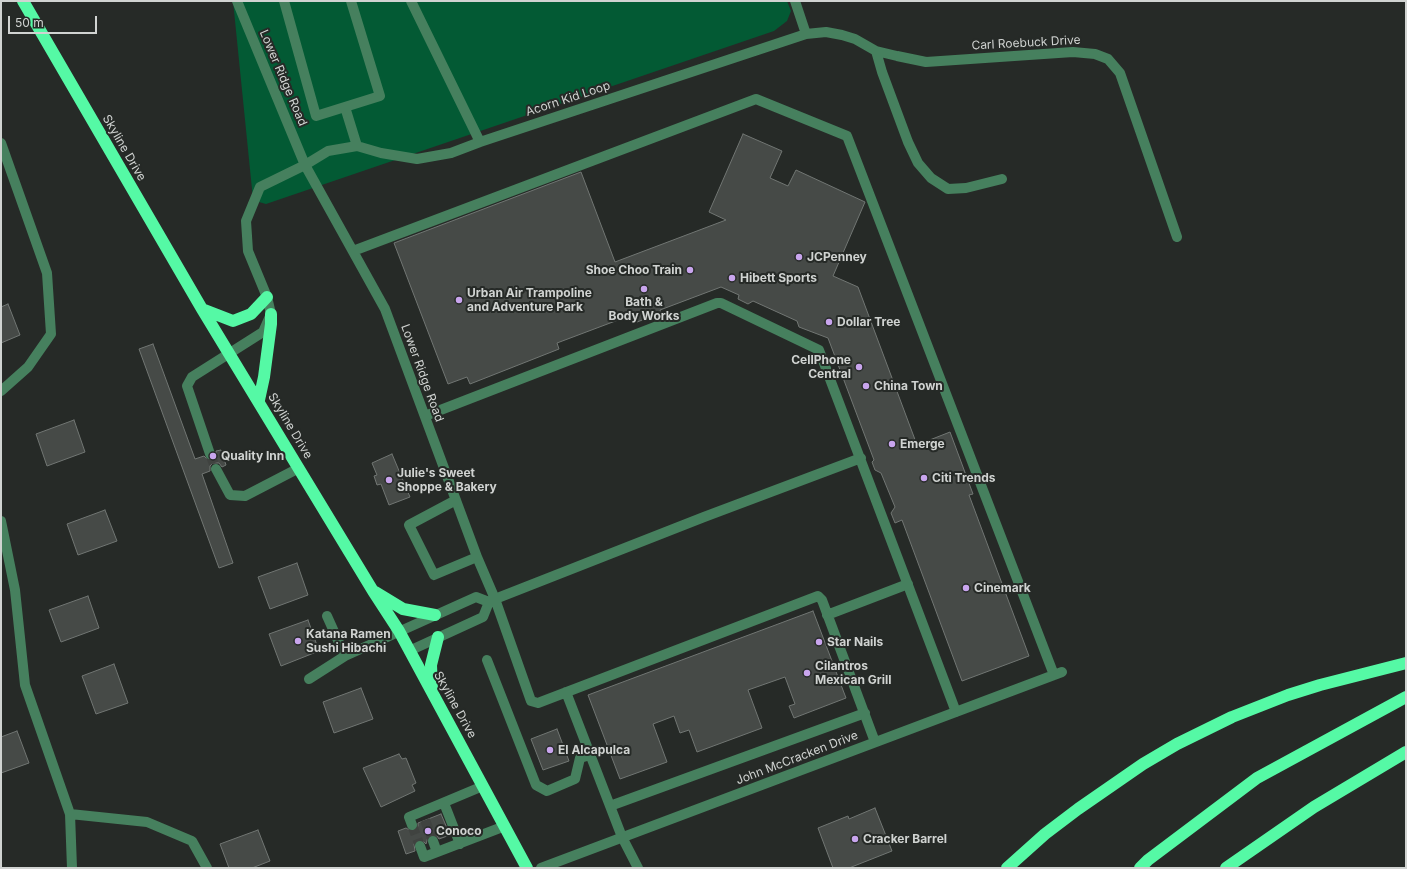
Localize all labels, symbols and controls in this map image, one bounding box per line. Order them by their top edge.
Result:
scale bar [10,8,99,34]
text: 50 m [15,15,44,30]
street label: Lower Ridge Road [256,28,310,128]
street label: Carl Roebuck Drive [971,33,1081,53]
street label: Acorn Kid Loop [524,79,612,119]
street label: Skyline Drive [99,112,149,184]
place label: JCPenney [807,250,867,264]
marker: JCPenney [794,252,804,262]
place label: Shoe Choo Train [586,263,682,277]
marker: Shoe Choo Train [685,265,695,275]
place label: Hibett Sports [740,271,817,285]
marker: Hibett Sports [727,273,737,283]
marker: Bath & Body Works [639,284,649,294]
place label: Urban Air Trampoline and Adventure Park [467,286,592,314]
marker: Urban Air Trampoline and Adventure Park [454,295,464,305]
place label: Bath & Body Works [608,295,680,323]
place label: Dollar Tree [837,315,900,329]
marker: Dollar Tree [824,317,834,327]
street label: Lower Ridge Road [398,322,446,424]
place label: CellPhone Central [791,353,851,381]
marker: CellPhone Central [854,362,864,372]
place label: China Town [874,379,943,393]
marker: China Town [861,381,871,391]
street label: Skyline Drive [265,391,315,461]
place label: Emerge [900,437,945,451]
marker: Emerge [887,439,897,449]
place label: Quality Inn [221,449,284,463]
marker: Quality Inn [208,451,218,461]
place label: Julie's Sweet Shoppe & Bakery [397,466,497,494]
place label: Citi Trends [932,471,995,485]
marker: Citi Trends [919,473,929,483]
marker: Julie's Sweet Shoppe & Bakery [384,475,394,485]
place label: Cinemark [974,581,1031,595]
marker: Cinemark [961,583,971,593]
place label: Katana Ramen Sushi Hibachi [306,627,391,655]
place label: Star Nails [827,635,883,649]
marker: Katana Ramen Sushi Hibachi [293,636,303,646]
marker: Star Nails [814,637,824,647]
place label: Cilantros Mexican Grill [815,659,891,687]
marker: Cilantros Mexican Grill [802,668,812,678]
street label: Skyline Drive [431,669,479,741]
street label: John McCracken Drive [734,728,860,788]
place label: El Alcapulca [558,743,630,757]
marker: El Alcapulca [545,745,555,755]
place label: Conoco [436,824,481,838]
marker: Conoco [423,826,433,836]
place label: Cracker Barrel [863,832,947,846]
marker: Cracker Barrel [850,834,860,844]

